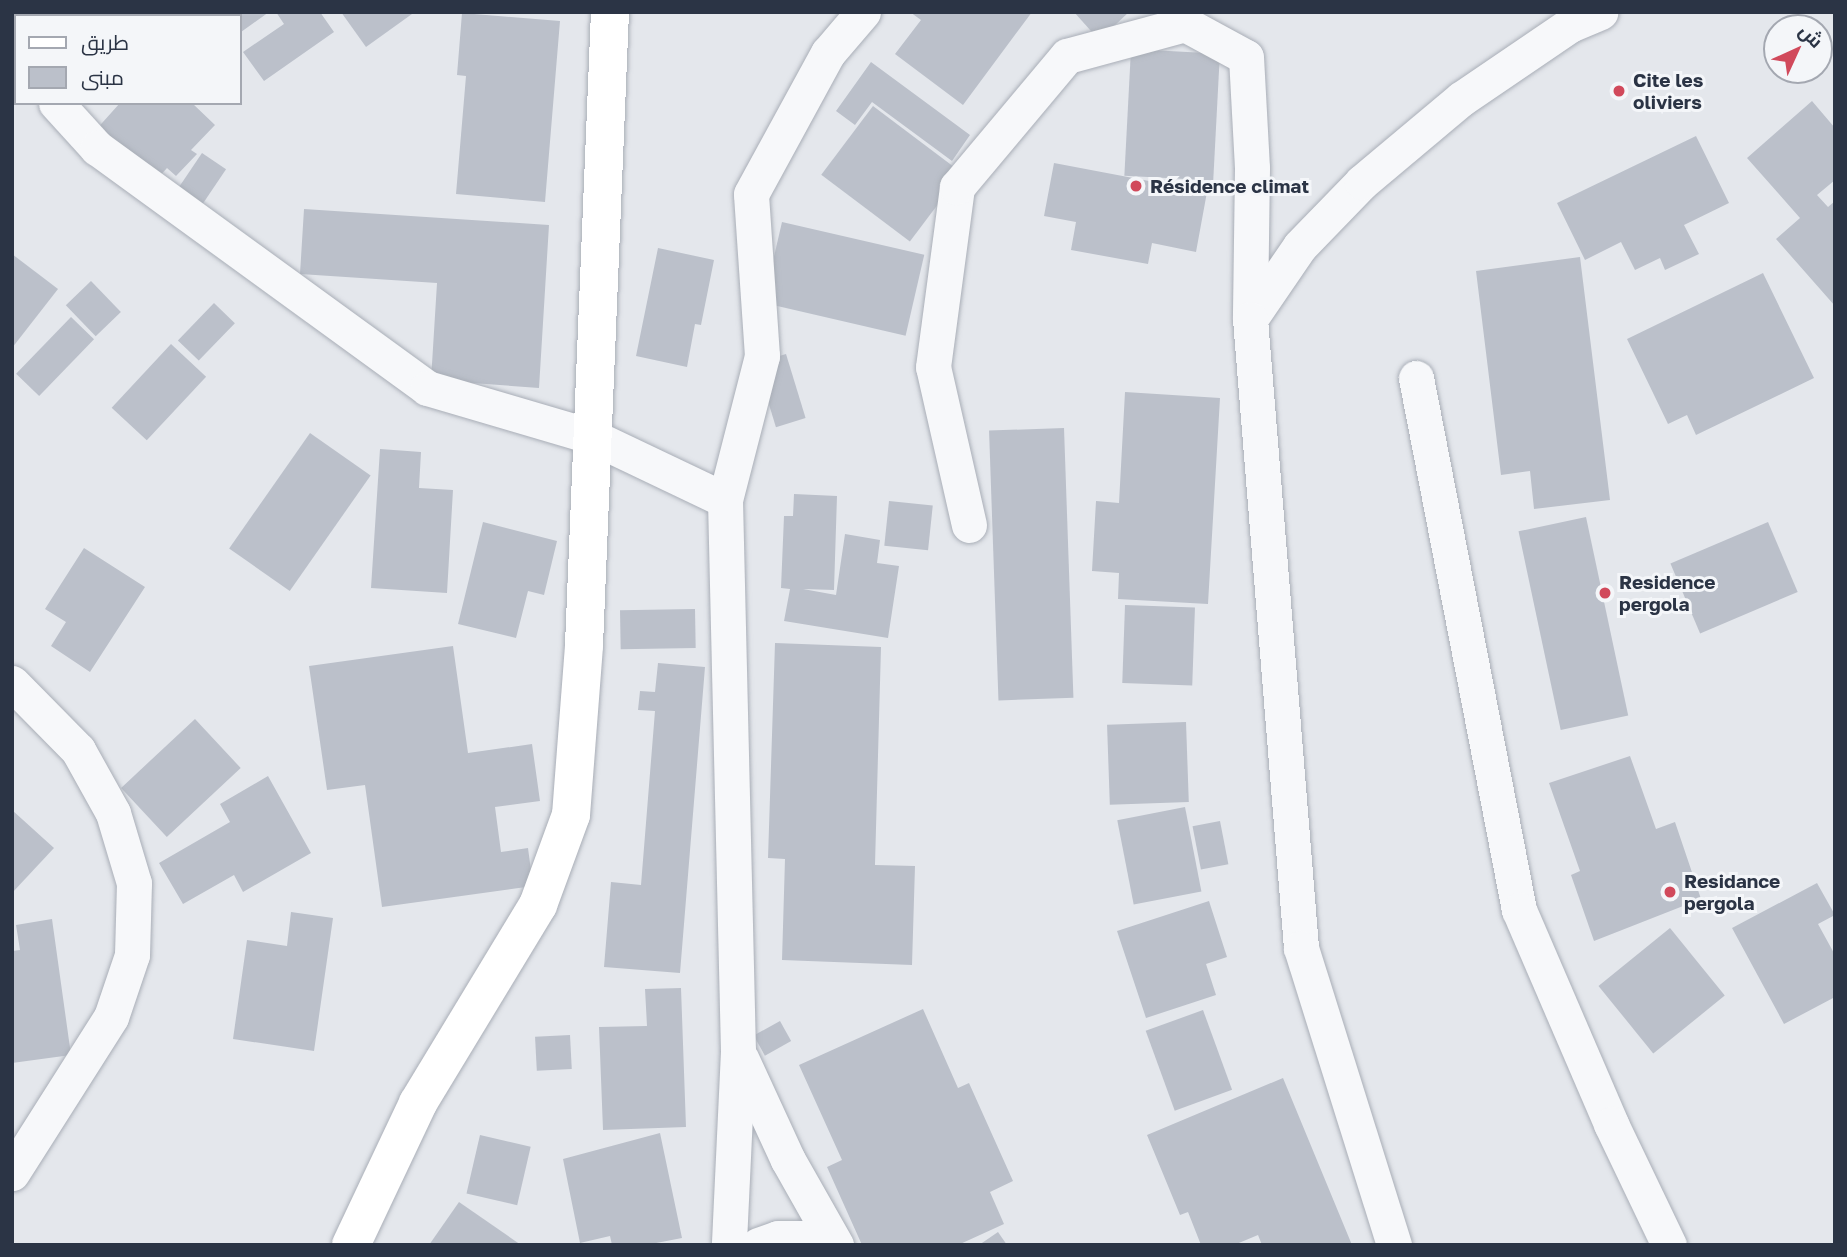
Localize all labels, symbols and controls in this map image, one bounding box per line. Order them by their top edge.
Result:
legend [14,14,242,105]
north arrow [1763,14,1833,84]
text: ش [1795,18,1829,52]
text: طريق [81,29,129,55]
text: مبنى [81,64,124,90]
place label: Cite les oliviers [1633,69,1703,113]
marker: Cite les oliviers [1611,83,1627,99]
place label: Résidence climat [1150,175,1309,197]
marker: Résidence climat [1128,178,1144,194]
place label: Residence pergola [1619,571,1715,615]
marker: Residence pergola [1597,585,1613,601]
place label: Residance pergola [1684,870,1780,914]
marker: Residance pergola [1662,884,1678,900]

